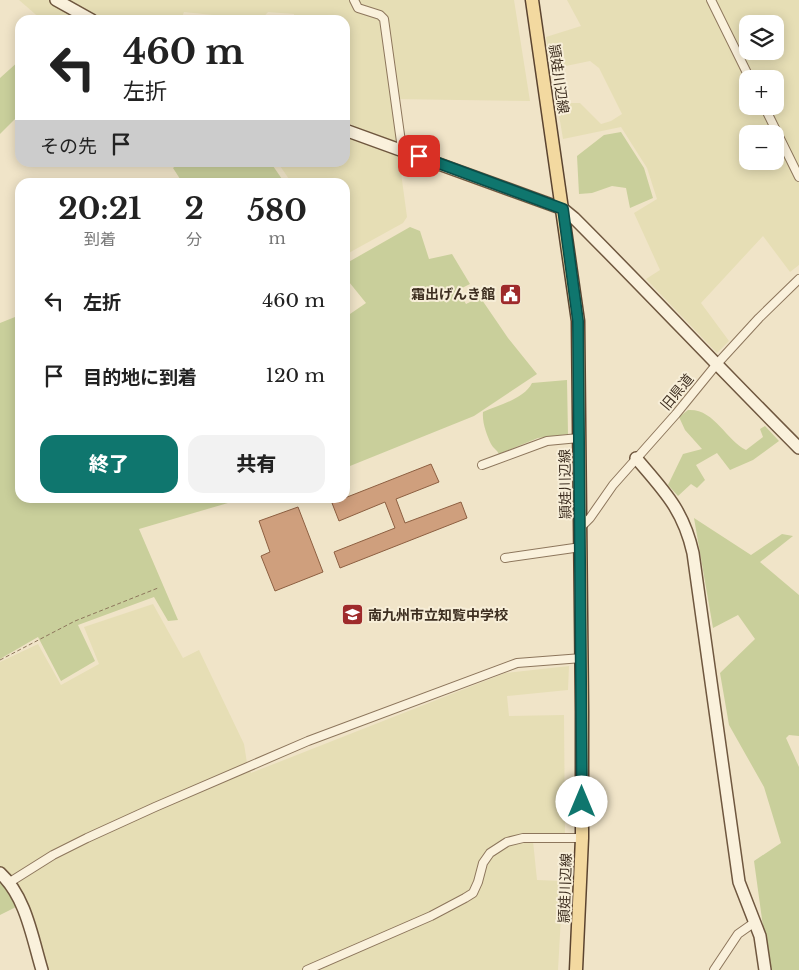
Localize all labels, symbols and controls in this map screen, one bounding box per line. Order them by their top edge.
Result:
map controls [739,15,784,170]
button: layers [739,15,784,60]
text: 460 m [123,30,244,73]
icon: left [40,35,105,100]
street label: 頴娃川辺線 [545,43,573,115]
button: + [739,70,784,115]
text: 左折 [123,78,167,105]
button: − [739,125,784,170]
icon: arrive [107,130,135,158]
text: その先 [40,135,97,158]
pin [398,135,440,177]
icon: arrive [405,142,433,170]
text: 20:21 [58,190,141,227]
text: 2 [185,190,204,227]
text: 580 [247,192,307,229]
text: m [268,228,286,248]
text: 到着 [84,229,116,249]
text: 分 [186,229,202,249]
public building icon: 霜出げんき館 [499,282,523,306]
place label: 霜出げんき館 [411,285,495,303]
icon: left [40,287,68,315]
text: 460 m [262,289,325,312]
text: 左折 [83,291,121,314]
icon: arrive [40,362,68,390]
text: 120 m [265,364,325,387]
text: 目的地に到着 [83,366,197,389]
street label: 旧県道 [657,370,697,414]
button: 終了 [40,435,178,493]
button: 共有 [188,435,325,493]
street label: 頴娃川辺線 [555,449,575,519]
school or university icon: 南九州市立知覧中学校 [340,603,364,627]
place label: 南九州市立知覧中学校 [368,606,508,624]
position arrow [555,775,607,827]
street label: 頴娃川辺線 [555,853,575,923]

